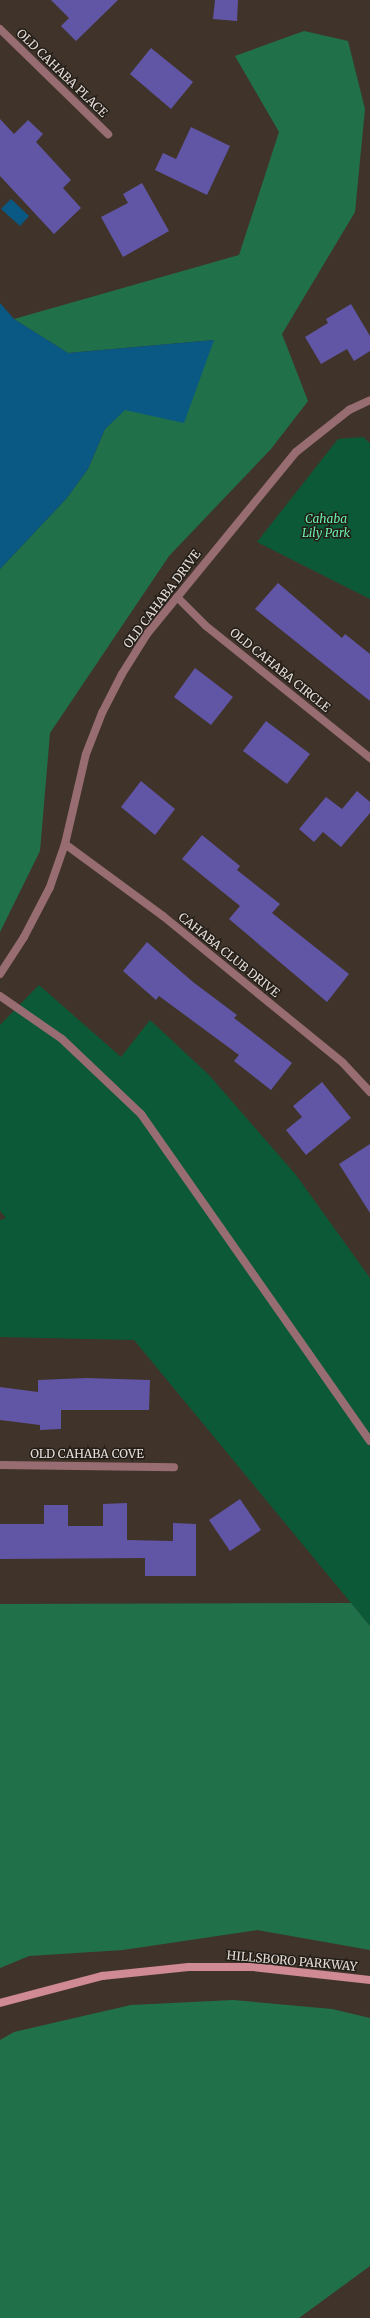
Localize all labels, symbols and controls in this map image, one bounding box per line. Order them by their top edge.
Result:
street label: OLD CAHABA PLACE [14,26,110,120]
park label: Cahaba Lily Park [302,512,350,540]
street label: OLD CAHABA DRIVE [120,547,204,651]
street label: OLD CAHABA CIRCLE [227,625,333,715]
street label: CAHABA CLUB DRIVE [175,910,283,1000]
street label: OLD CAHABA COVE [30,1447,144,1461]
street label: HILLSBORO PARKWAY [226,1948,358,1974]

